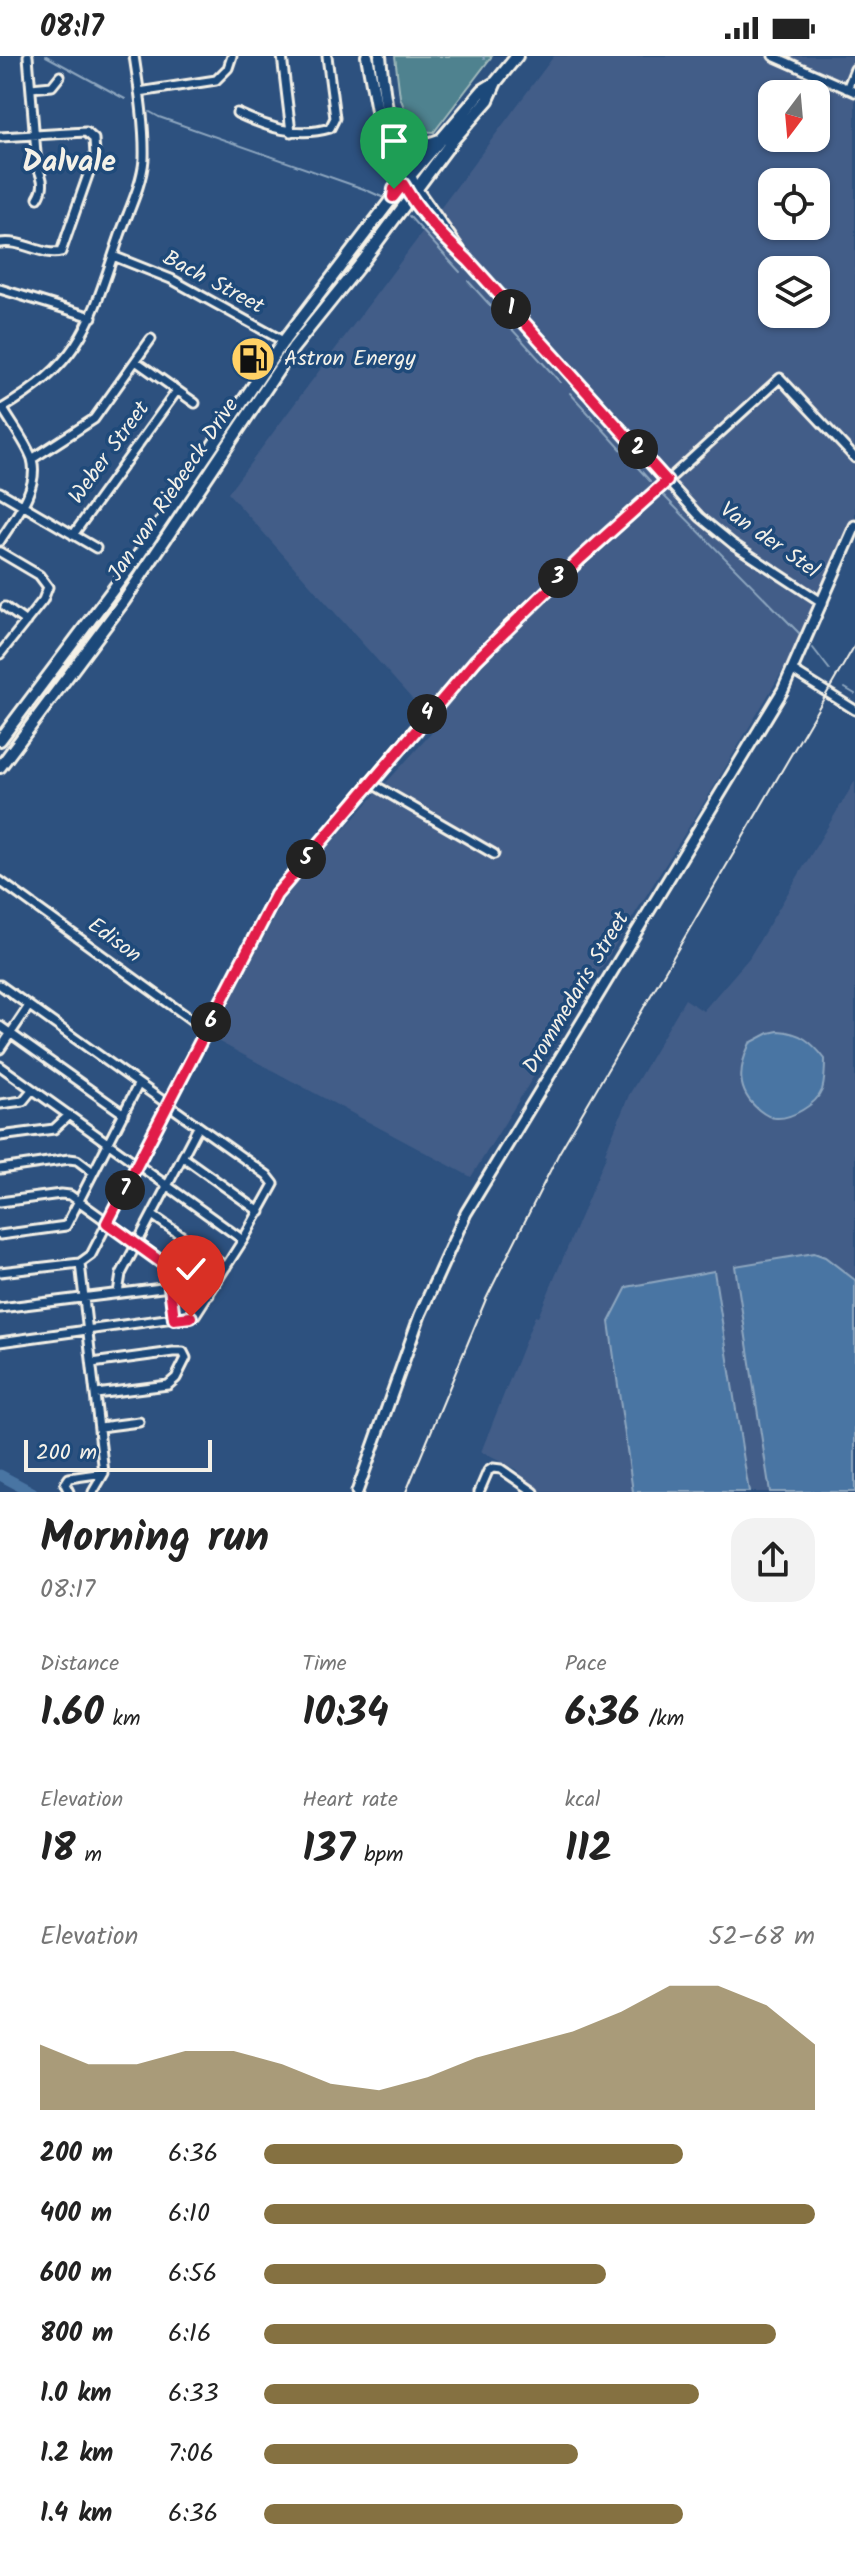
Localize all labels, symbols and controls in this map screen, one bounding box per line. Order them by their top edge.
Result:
text: 08:17 [40,4,104,52]
north arrow [758,80,830,152]
map controls [758,80,830,328]
pin [360,107,428,189]
icon: arrive [372,119,416,163]
district label: Dalvale [22,139,116,187]
button: locate [758,168,830,240]
street label: Bach Street [156,242,270,325]
button: layers [758,256,830,328]
pin: 1 [491,289,531,329]
text: 1 [508,291,514,326]
fuel station icon: Astron Energy [229,335,277,383]
place label: Astron Energy [284,342,416,377]
street label: Jan van Riebeeck Drive [99,391,249,589]
street label: Weber Street [60,394,160,512]
pin: 2 [618,429,658,469]
text: 2 [632,431,644,466]
street label: Van der Stel [712,494,827,589]
pin: 3 [538,558,578,598]
text: 3 [552,560,564,595]
pin: 4 [407,694,447,734]
text: 4 [421,696,433,731]
pin: 5 [286,839,326,879]
text: 5 [300,841,312,876]
street label: Drommedaris Street [515,905,640,1081]
street label: Edison [79,909,149,973]
pin: 6 [191,1002,231,1042]
text: 6 [205,1004,217,1039]
pin: 7 [105,1170,145,1210]
text: 7 [120,1172,130,1207]
pin [157,1235,225,1317]
icon: check [169,1247,213,1291]
scale bar [24,1436,212,1472]
text: 200 m [36,1436,97,1471]
text: Morning run [40,1504,269,1574]
button: share [731,1518,815,1602]
text: 08:17 [40,1569,95,1611]
text: Distance [40,1647,119,1682]
text: Time [302,1647,347,1682]
text: Pace [565,1647,607,1682]
text: 1.60 [40,1682,104,1746]
text: 10:34 [302,1682,388,1746]
text: 6:36 [565,1682,640,1746]
text: km [104,1702,140,1737]
text: /km [640,1702,684,1737]
text: Elevation [40,1783,123,1818]
text: Heart rate [302,1783,398,1818]
text: kcal [565,1783,600,1818]
text: 18 [40,1818,76,1882]
text: 137 [302,1818,355,1882]
text: 112 [565,1818,612,1882]
text: m [76,1838,102,1873]
text: bpm [355,1838,404,1873]
text: Elevation [40,1916,138,1958]
text: 52–68 m [709,1916,815,1958]
text: 200 m [40,2133,113,2175]
text: 6:36 [168,2133,218,2175]
text: 400 m [40,2193,112,2235]
text: 6:10 [168,2193,210,2235]
text: 600 m [40,2253,112,2295]
text: 6:56 [168,2253,217,2295]
text: 800 m [40,2313,113,2355]
text: 6:16 [168,2313,211,2355]
text: 1.0 km [40,2373,111,2415]
text: 6:33 [168,2373,219,2415]
text: 1.2 km [40,2433,113,2475]
text: 7:06 [168,2433,214,2475]
text: 1.4 km [40,2493,112,2535]
text: 6:36 [168,2493,218,2535]

